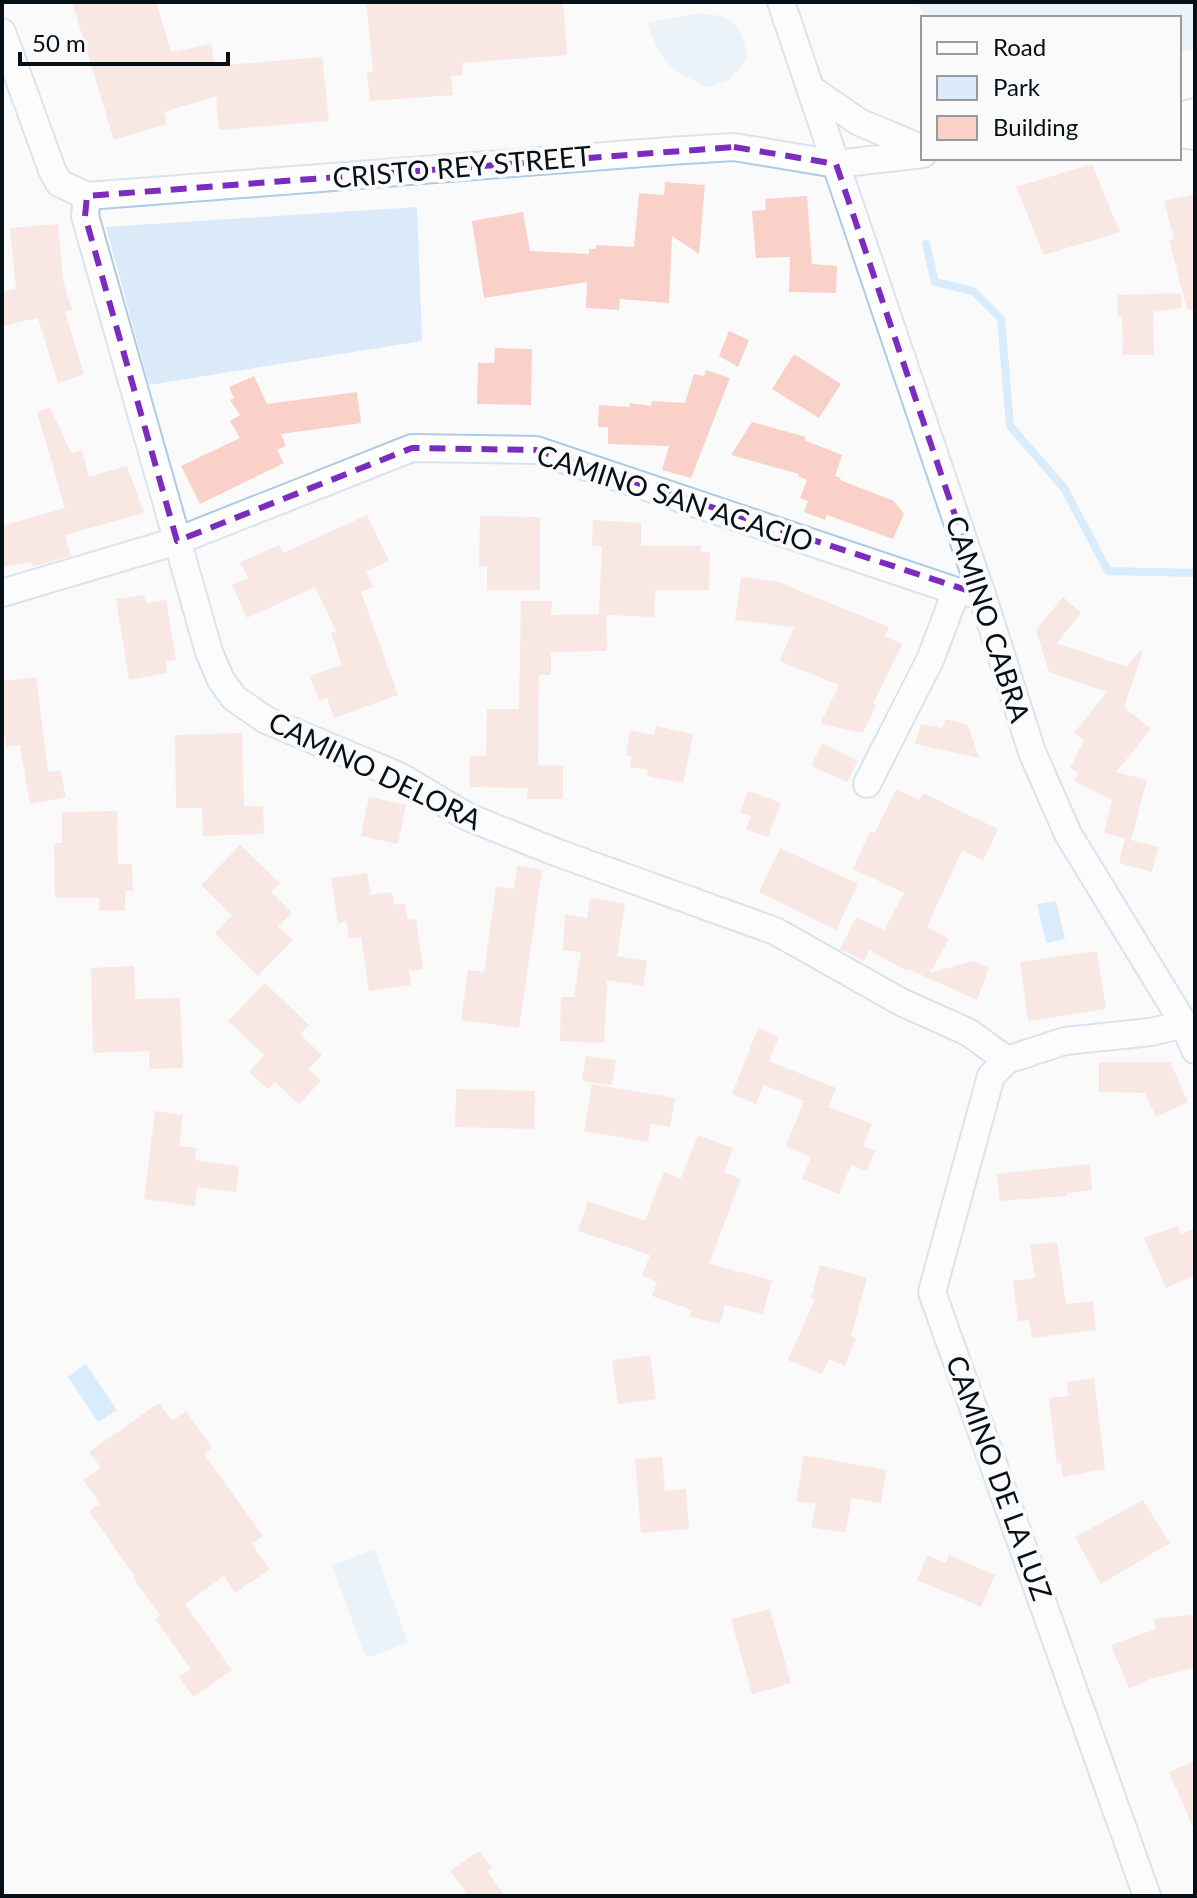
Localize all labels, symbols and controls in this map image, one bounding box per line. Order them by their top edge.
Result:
scale bar [20,16,228,66]
legend [921,16,1181,160]
text: 50 m [32,28,86,57]
text: Road [993,32,1046,61]
text: Park [993,72,1041,101]
text: Building [993,112,1078,141]
street label: CRISTO REY STREET [331,138,593,194]
street label: CAMINO SAN ACACIO [533,436,818,558]
street label: CAMINO CABRA [940,511,1038,726]
street label: CAMINO DELORA [264,704,487,836]
street label: CAMINO DE LA LUZ [940,1351,1060,1605]

